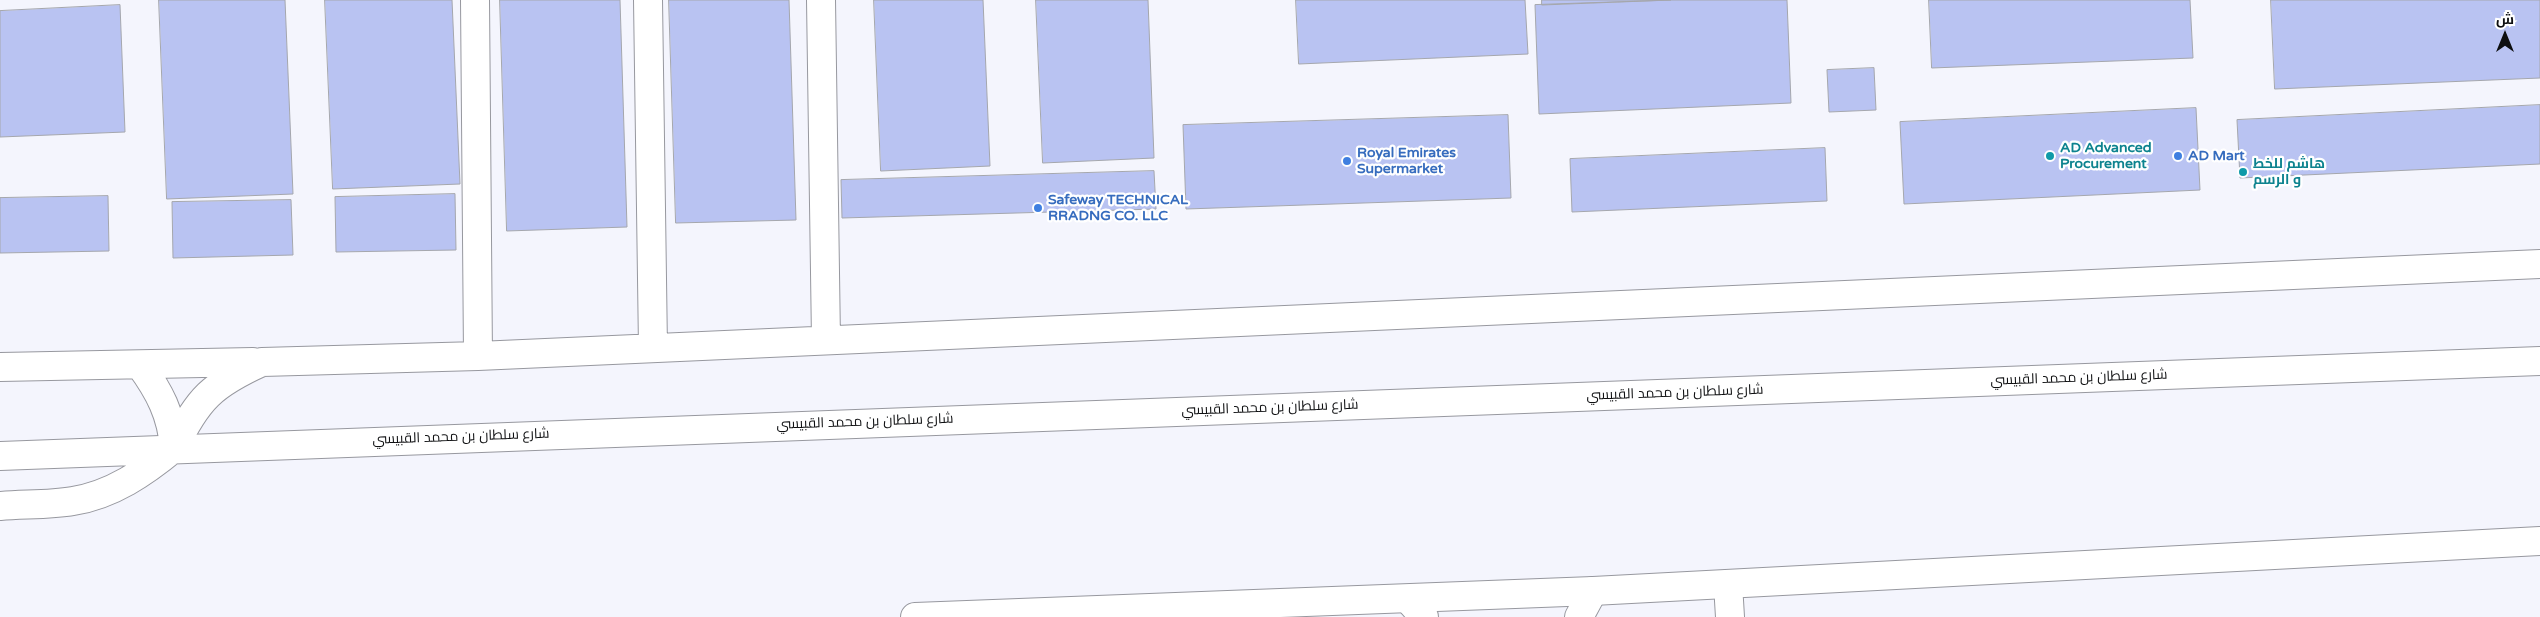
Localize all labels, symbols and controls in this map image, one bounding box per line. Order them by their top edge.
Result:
north arrow [2480,10,2530,60]
text: ش [2496,11,2514,28]
place label: AD Advanced Procurement [2060,140,2152,172]
place label: Royal Emirates Supermarket [1357,145,1456,178]
place label: AD Mart [2188,148,2245,164]
marker: AD Advanced Procurement [2044,150,2056,162]
marker: AD Mart [2172,150,2184,162]
marker: Royal Emirates Supermarket [1341,155,1353,167]
place label: هاشم للخط و الرسم [2253,156,2325,188]
marker: هاشم للخط و الرسم [2237,166,2249,178]
place label: Safeway TECHNICAL RRADNG CO. LLC [1048,192,1188,224]
marker: Safeway TECHNICAL RRADNG CO. LLC [1032,202,1044,214]
street label: شارع سلطان بن محمد القبيسي [1990,367,2168,389]
street label: شارع سلطان بن محمد القبيسي [1586,382,1764,404]
street label: شارع سلطان بن محمد القبيسي [1181,397,1359,419]
street label: شارع سلطان بن محمد القبيسي [776,411,954,433]
street label: شارع سلطان بن محمد القبيسي [372,426,550,448]

